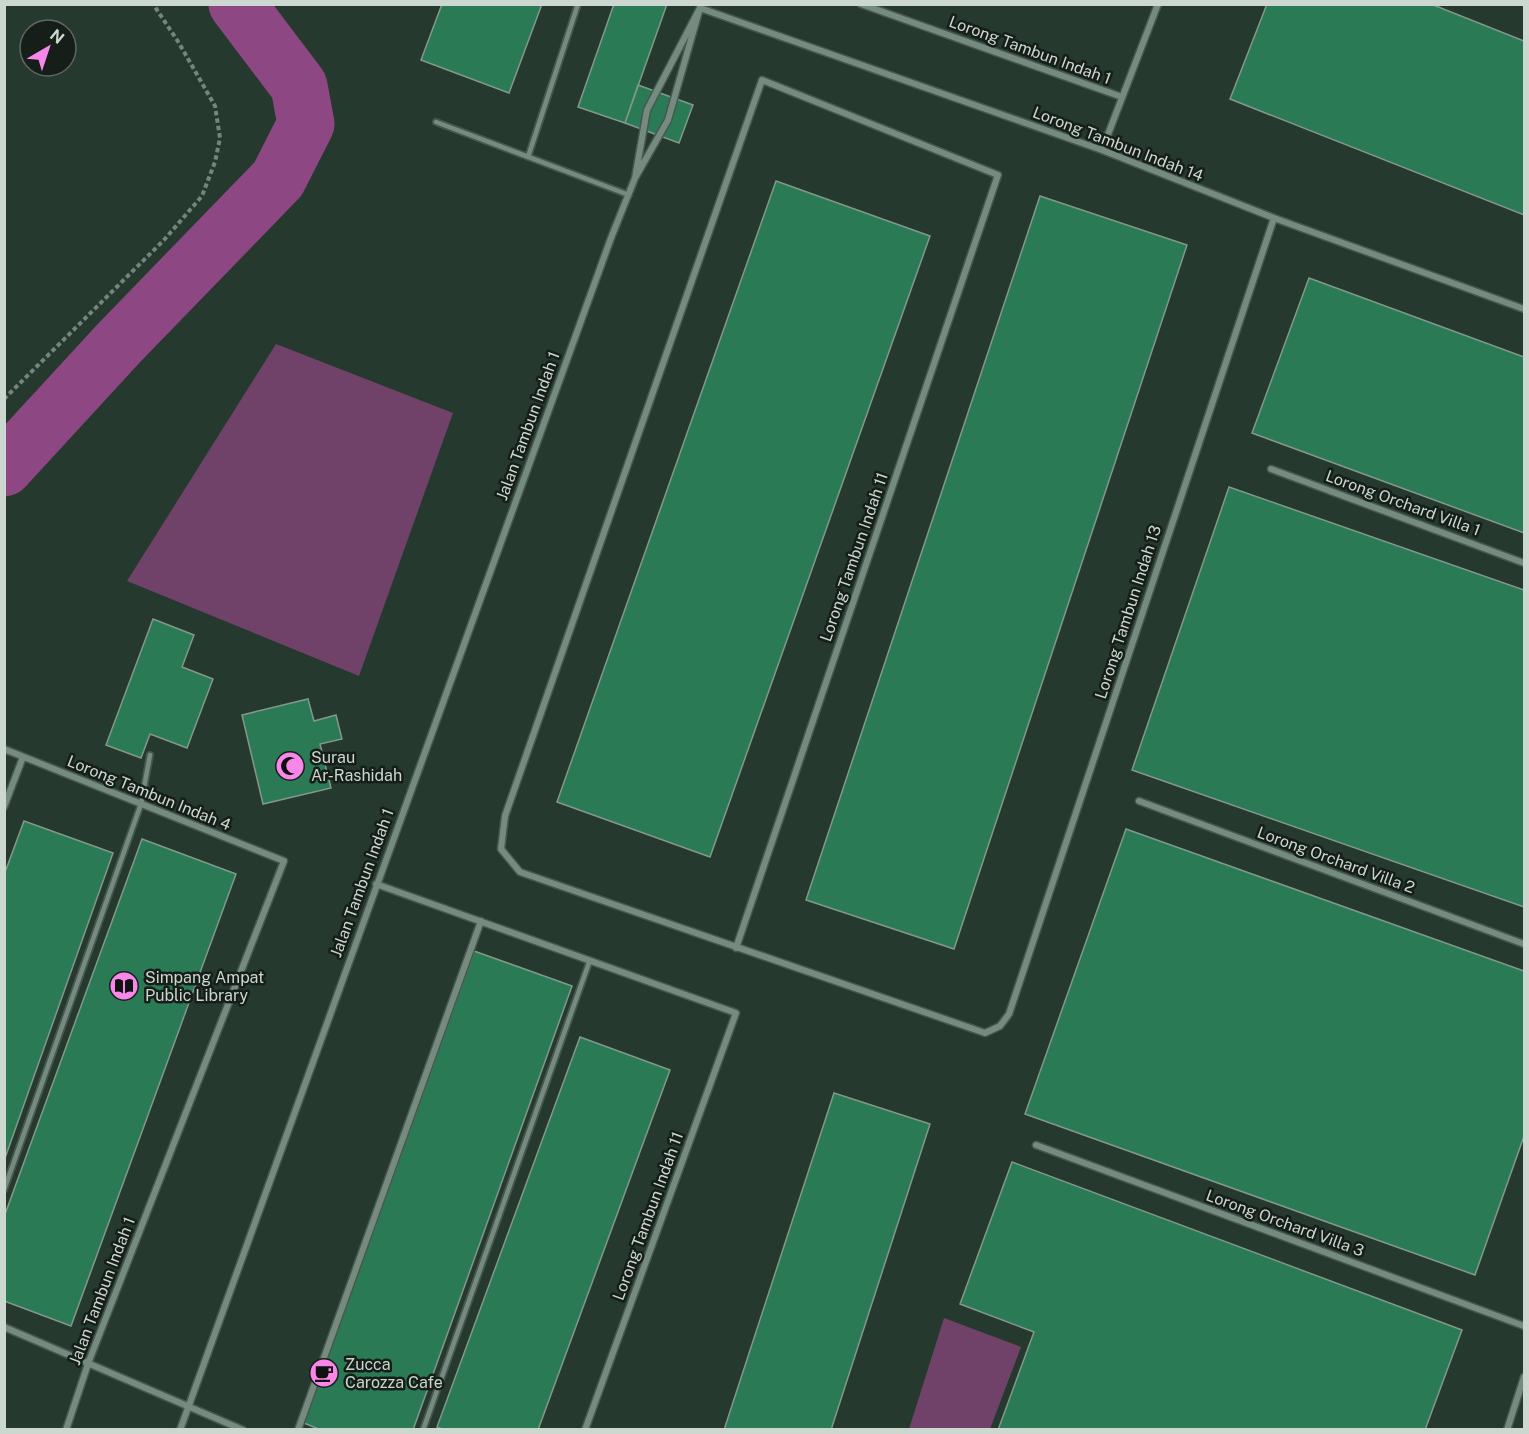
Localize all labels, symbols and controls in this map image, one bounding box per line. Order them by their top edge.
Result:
street label: Lorong Tambun Indah 1 [946,12,1114,88]
north arrow [18,18,78,78]
text: N [46,25,68,48]
street label: Lorong Tambun Indah 14 [1030,103,1206,185]
street label: Jalan Tambun Indah 1 [492,349,564,503]
street label: Lorong Orchard Villa 1 [1323,466,1483,540]
street label: Lorong Tambun Indah 11 [816,470,892,644]
street label: Lorong Tambun Indah 13 [1091,523,1165,701]
place label: Surau Ar-Rashidah [311,748,402,785]
mosque icon: Surau Ar-Rashidah [274,750,306,782]
street label: Lorong Tambun Indah 4 [64,751,234,835]
street label: Jalan Tambun Indah 1 [326,806,398,960]
street label: Lorong Orchard Villa 2 [1255,823,1417,897]
place label: Simpang Ampat Public Library [145,968,264,1005]
library icon: Simpang Ampat Public Library [108,970,140,1002]
street label: Lorong Tambun Indah 11 [609,1129,687,1303]
street label: Lorong Orchard Villa 3 [1203,1186,1367,1260]
street label: Jalan Tambun Indah 1 [65,1214,139,1368]
place label: Zucca Carozza Cafe [345,1355,443,1392]
cafe icon: Zucca Carozza Cafe [308,1357,340,1389]

